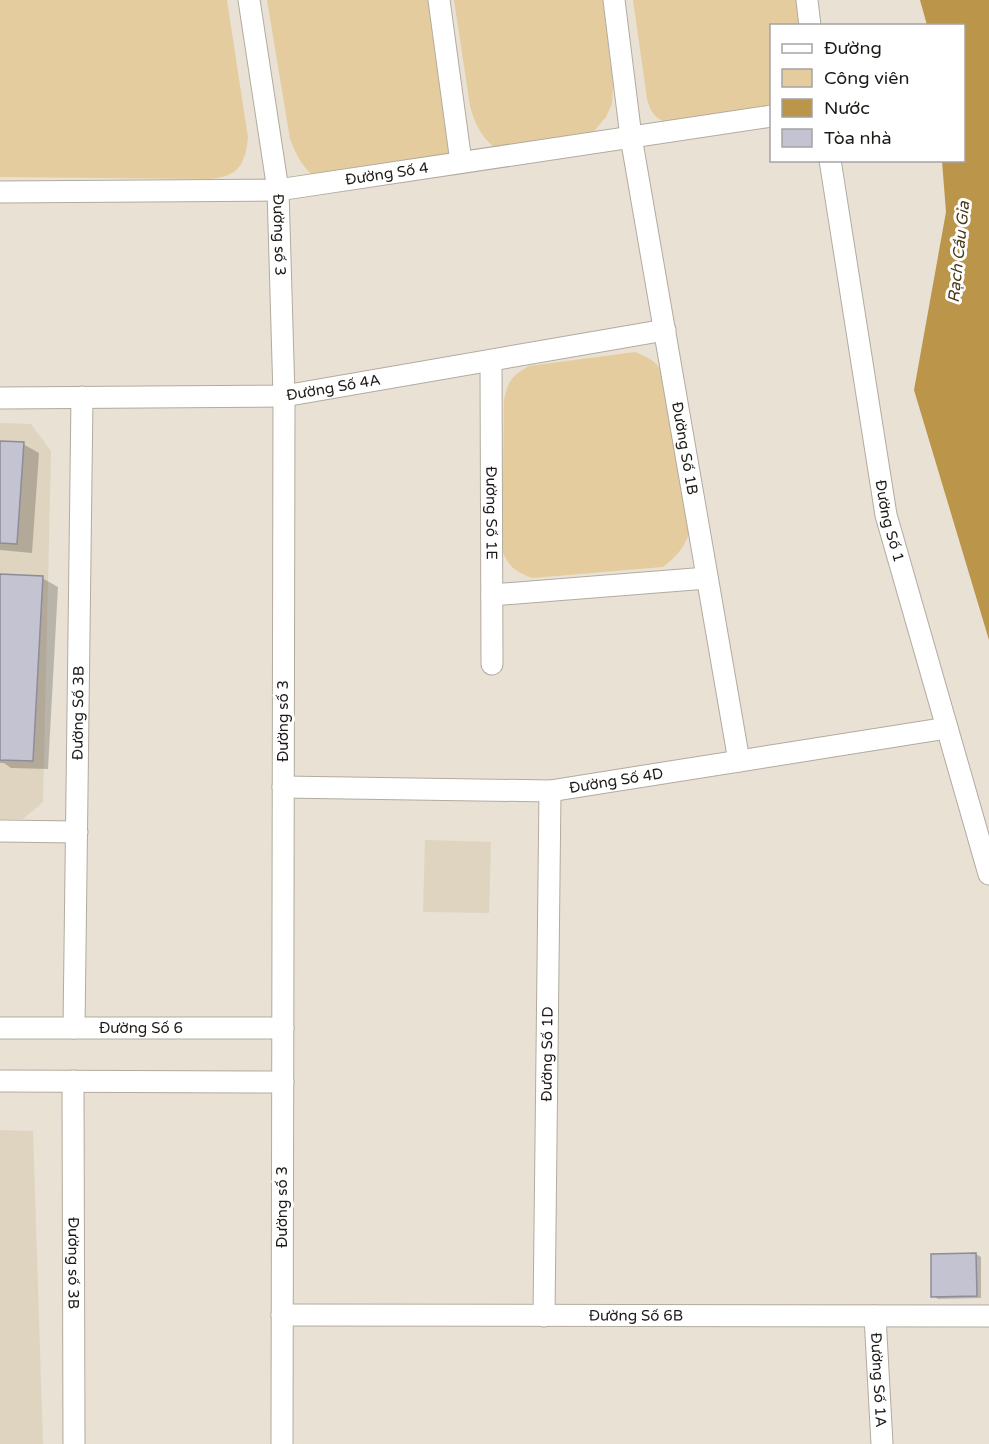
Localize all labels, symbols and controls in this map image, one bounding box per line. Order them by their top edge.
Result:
legend [770,24,965,162]
text: Đường [824,37,882,59]
text: Công viên [824,67,909,89]
text: Nước [824,97,870,119]
text: Tòa nhà [824,127,892,149]
street label: Đường Số 4 [344,159,430,189]
street label: Đường số 3 [269,194,289,276]
water label: Rạch Cầu Gia [944,199,974,304]
street label: Đường Số 4A [285,370,382,404]
street label: Đường Số 1B [668,400,702,496]
street label: Đường Số 1E [482,466,501,560]
street label: Đường Số 1 [872,479,908,564]
street label: Đường Số 3B [68,666,88,760]
street label: Đường số 3 [274,680,292,762]
street label: Đường Số 4D [568,764,665,797]
street label: Đường Số 1D [537,1006,557,1102]
street label: Đường Số 6 [99,1019,183,1037]
street label: Đường số 3 [273,1166,291,1248]
street label: Đường số 3B [64,1217,83,1309]
street label: Đường Số 6B [589,1306,683,1325]
street label: Đường Số 1A [867,1332,890,1428]

